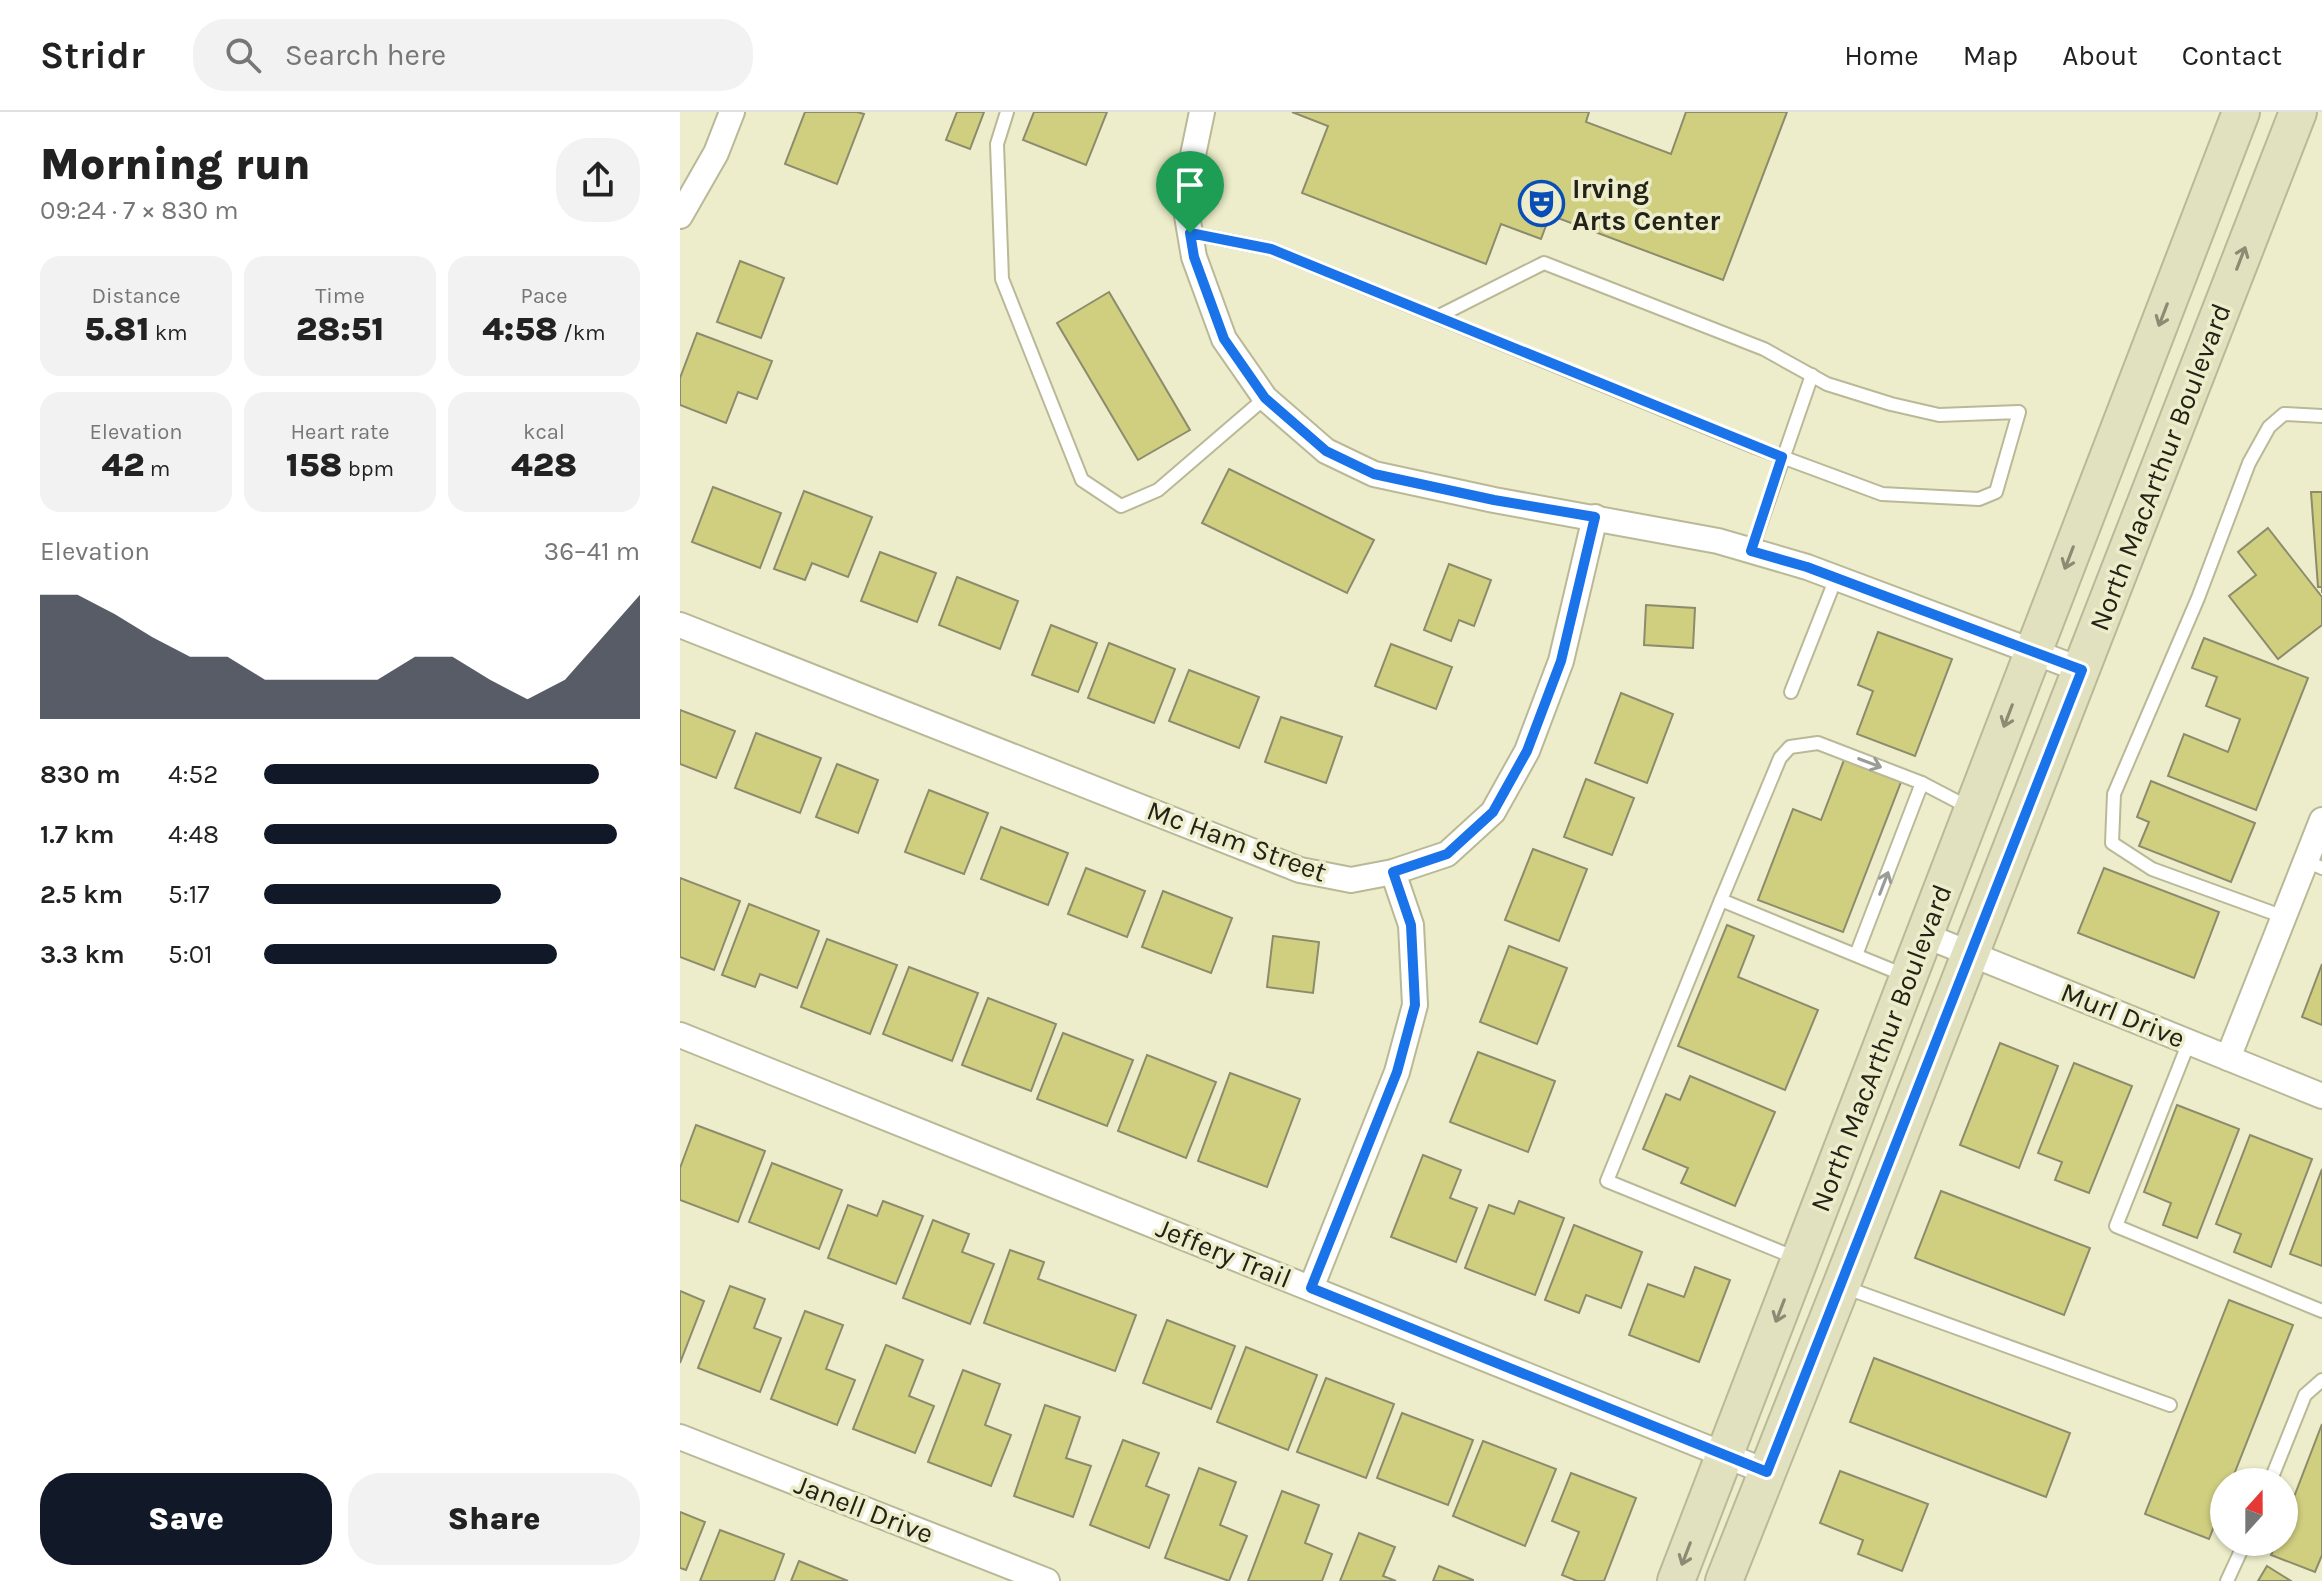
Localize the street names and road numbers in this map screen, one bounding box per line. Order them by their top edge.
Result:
street label: North MacArthur Boulevard [2082,299,2238,635]
street label: Mc Ham Street [1143,793,1331,889]
street label: North MacArthur Boulevard [1803,880,1959,1216]
street label: Murl Drive [2056,975,2190,1055]
street label: Jeffery Trail [1152,1211,1296,1295]
street label: Janell Drive [790,1467,938,1551]

